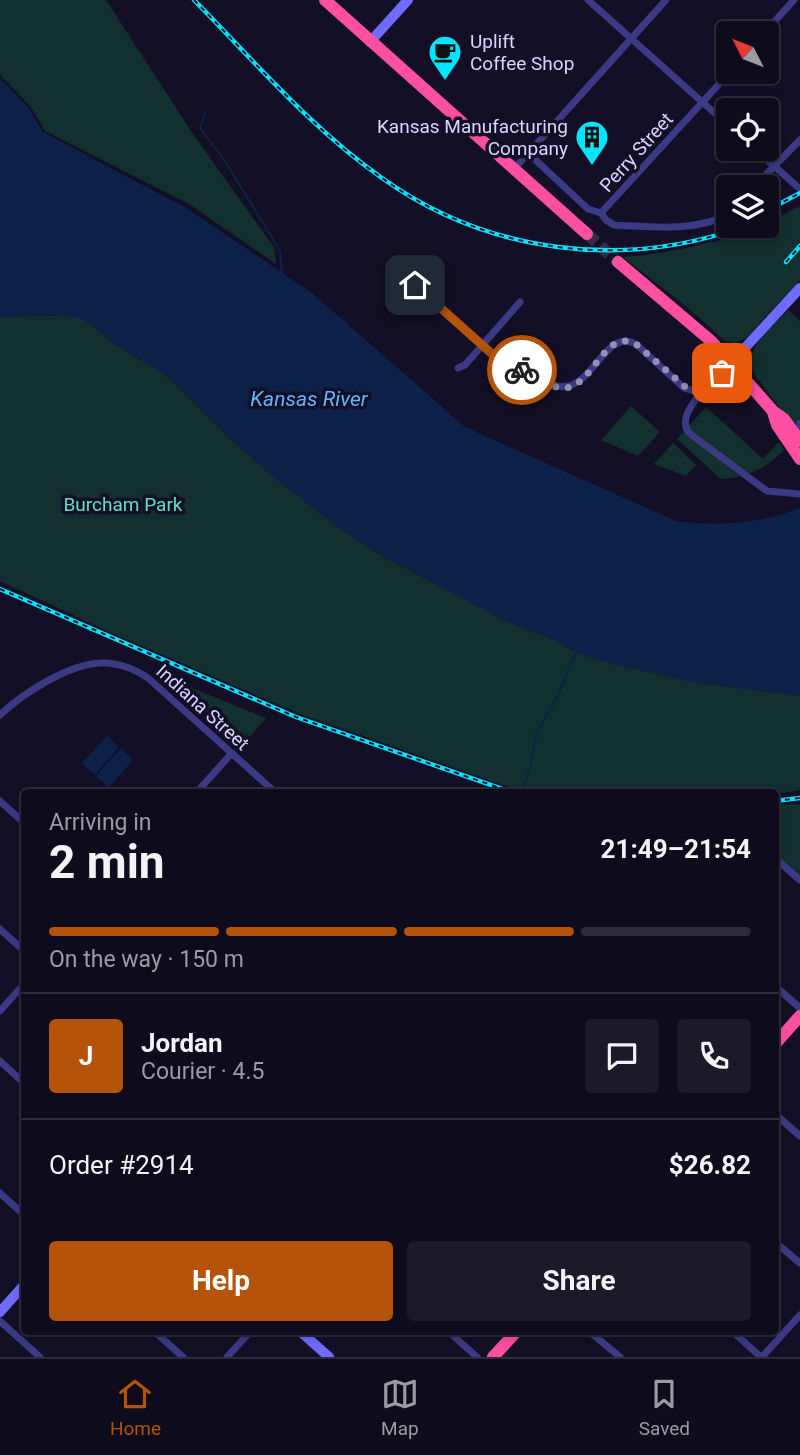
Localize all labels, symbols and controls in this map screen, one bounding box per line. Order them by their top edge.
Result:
north arrow [716,21,779,84]
map controls [716,21,779,238]
place label: Uplift Coffee Shop [470,30,574,75]
cafe icon: Uplift Coffee Shop [426,33,464,82]
button: locate [716,98,779,161]
street label: Perry Street [595,108,678,197]
place label: Kansas Manufacturing Company [377,115,568,160]
building icon: Kansas Manufacturing Company [573,118,611,167]
button: layers [716,175,779,238]
pin [385,255,445,315]
icon: home [396,266,434,304]
courier [487,335,557,405]
pin [692,343,752,403]
icon: bike [503,351,541,389]
icon: bag [703,354,741,392]
water label: Kansas River [250,387,369,411]
park label: Burcham Park [64,493,183,516]
street label: Indiana Street [151,660,254,755]
text: Arriving in [49,809,152,836]
text: 21:49–21:54 [601,834,751,864]
text: 2 min [49,835,165,889]
text: On the way · 150 m [49,946,244,973]
button: chat [585,1019,659,1093]
button: phone [677,1019,751,1093]
text: Jordan [141,1028,223,1058]
text: J [79,1041,93,1071]
text: Courier · 4.5 [141,1058,264,1085]
text: Order #2914 [49,1150,194,1180]
text: $26.82 [669,1150,751,1180]
button: Help [49,1241,393,1321]
button: Share [407,1241,751,1321]
tab: Home [110,1375,161,1440]
tab: Map [381,1375,419,1440]
tab: Saved [639,1375,690,1440]

